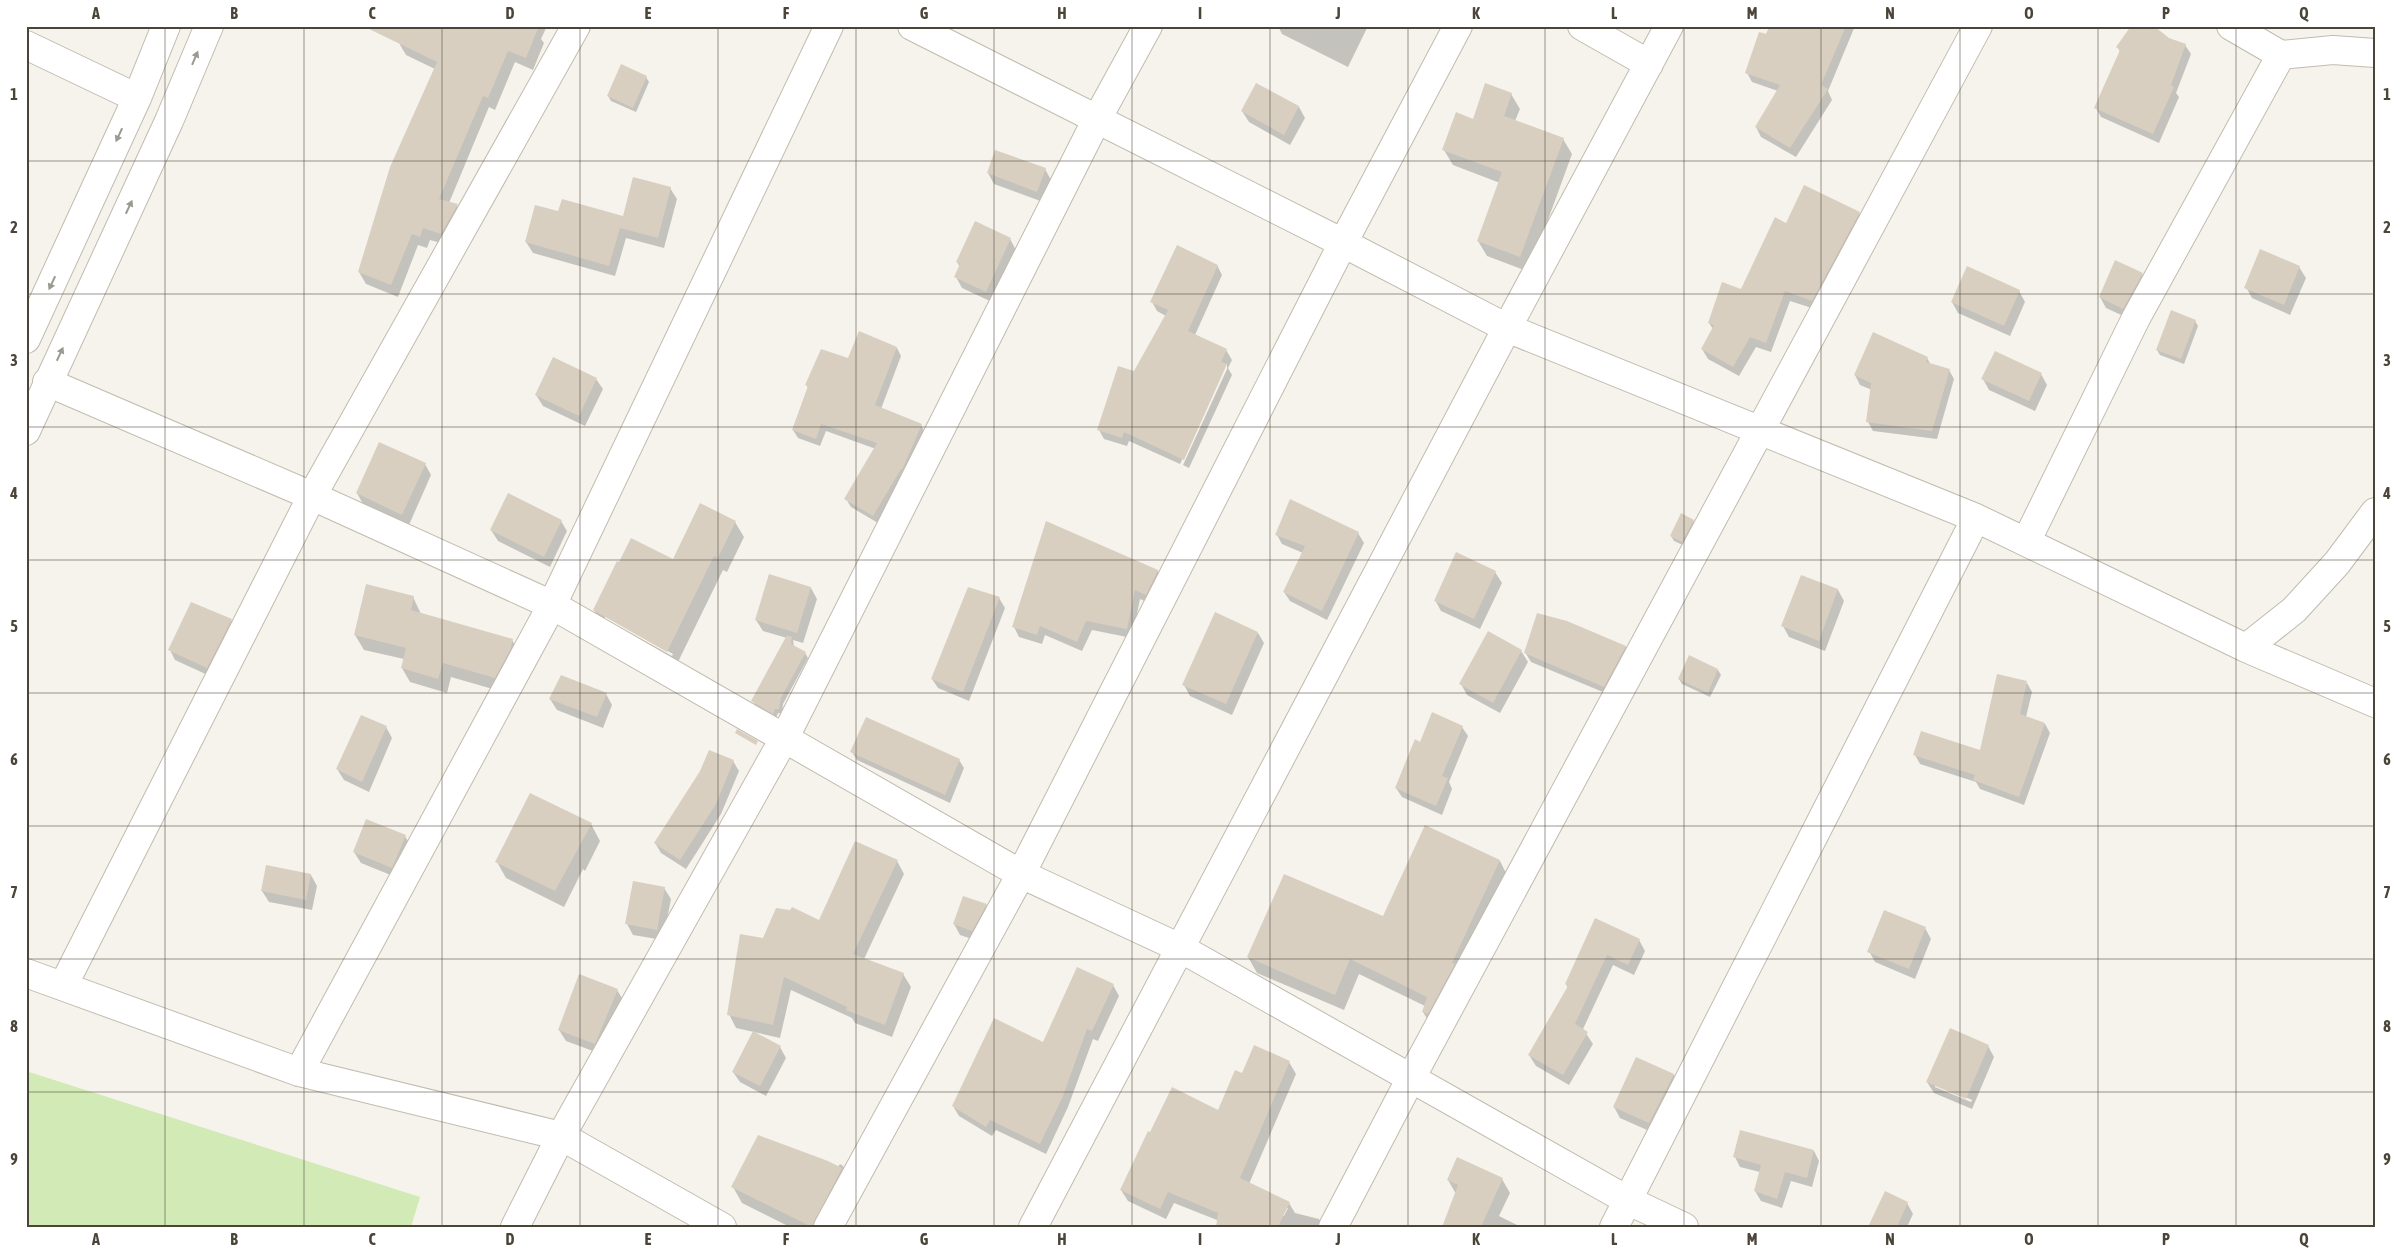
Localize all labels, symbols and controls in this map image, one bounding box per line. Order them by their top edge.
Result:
text: A [91,4,100,22]
text: B [230,4,238,22]
text: C [368,4,376,22]
text: D [506,4,515,22]
text: E [645,4,652,22]
text: F [783,4,790,22]
text: G [920,4,929,22]
text: H [1057,4,1067,22]
text: I [1198,4,1202,22]
text: J [1334,4,1341,22]
text: K [1472,4,1480,22]
text: L [1611,4,1618,22]
text: M [1747,4,1757,22]
text: N [1885,4,1895,22]
text: O [2024,4,2034,22]
text: P [2162,4,2170,22]
text: Q [2299,4,2309,22]
one-way arrow [192,51,200,66]
text: 1 [10,85,18,103]
text: 1 [2383,85,2391,103]
one-way arrow [115,128,123,142]
one-way arrow [125,200,133,214]
text: 2 [10,218,18,236]
text: 2 [2383,218,2391,236]
one-way arrow [47,276,55,290]
one-way arrow [57,347,65,361]
text: 3 [10,351,18,369]
text: 3 [2383,351,2391,369]
text: 4 [9,484,18,502]
text: 4 [2382,484,2391,502]
text: 5 [10,617,18,635]
text: 5 [2383,617,2391,635]
text: 6 [10,750,18,768]
text: 6 [2383,750,2391,768]
text: 7 [10,883,18,901]
text: 7 [2383,883,2391,901]
text: 8 [10,1017,18,1035]
text: 8 [2383,1017,2391,1035]
text: 9 [10,1150,18,1168]
text: 9 [2383,1150,2391,1168]
text: A [91,1230,100,1248]
text: B [230,1230,238,1248]
text: C [368,1230,376,1248]
text: D [506,1230,515,1248]
text: E [645,1230,652,1248]
text: F [783,1230,790,1248]
text: G [920,1230,929,1248]
text: H [1057,1230,1067,1248]
text: I [1198,1230,1202,1248]
text: J [1334,1230,1341,1248]
text: K [1472,1230,1480,1248]
text: L [1611,1230,1618,1248]
text: M [1747,1230,1757,1248]
text: N [1885,1230,1895,1248]
text: O [2024,1230,2034,1248]
text: P [2162,1230,2170,1248]
text: Q [2299,1230,2309,1248]

